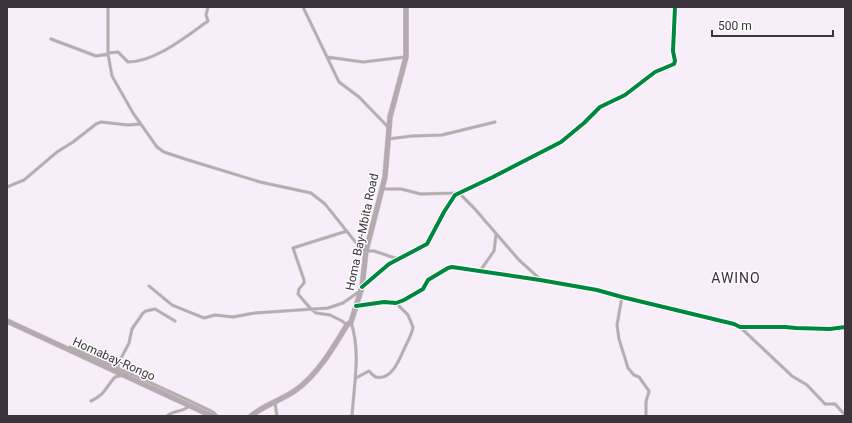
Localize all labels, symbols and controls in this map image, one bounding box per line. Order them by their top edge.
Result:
scale bar [712,12,833,38]
text: 500 m [718,19,752,33]
street label: Homa Bay-Mbita Road [343,172,381,292]
district label: AWINO [711,270,761,286]
street label: Homabay-Rongo [70,334,158,384]

